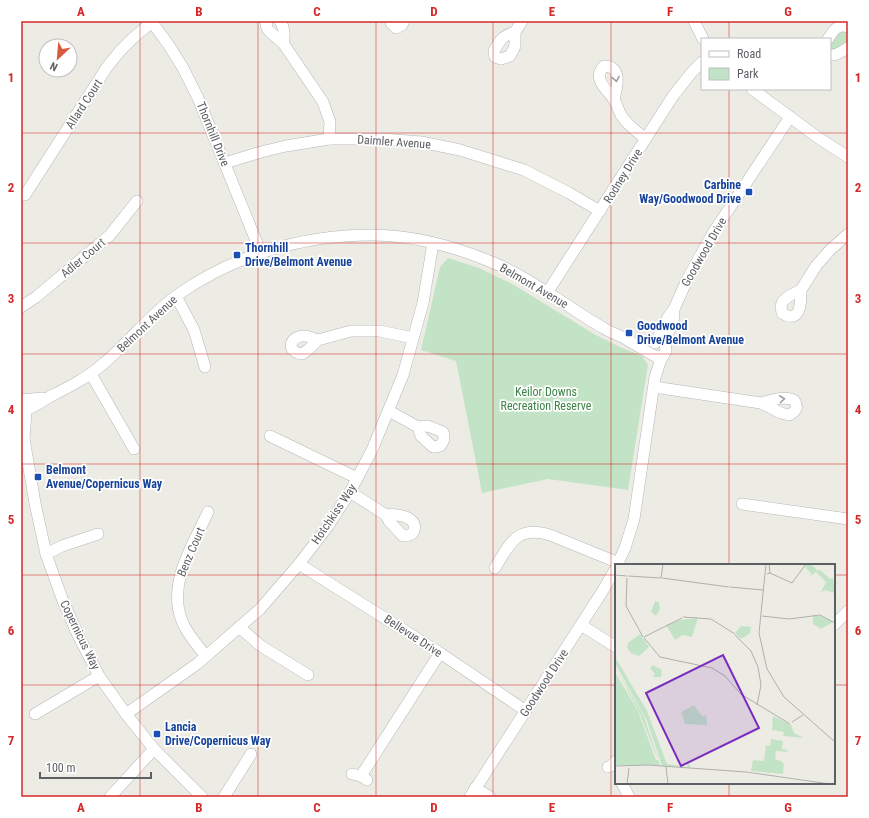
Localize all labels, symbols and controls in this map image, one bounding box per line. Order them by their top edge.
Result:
text: A [77,4,85,19]
text: B [195,4,203,19]
text: C [313,4,321,19]
text: D [430,4,438,19]
text: E [549,4,556,19]
text: F [667,4,673,19]
text: G [784,4,792,19]
north arrow [38,38,78,78]
legend [701,38,831,90]
text: Road [737,47,761,61]
text: N [48,59,60,74]
text: Park [737,67,759,81]
text: 1 [8,70,14,85]
text: 1 [855,70,861,85]
street label: Allard Court [63,76,106,132]
one-way arrow [612,76,620,83]
street label: Thornhill Drive [194,100,232,169]
street label: Daimler Avenue [357,132,432,152]
street label: Rodney Drive [601,146,645,206]
place label: Carbine Way/Goodwood Drive [639,178,741,206]
text: 2 [8,180,15,195]
text: 2 [855,180,862,195]
marker: Carbine Way/Goodwood Drive [744,187,754,197]
street label: Goodwood Drive [679,215,730,289]
street label: Adler Court [58,235,108,281]
place label: Thornhill Drive/Belmont Avenue [245,241,352,269]
marker: Thornhill Drive/Belmont Avenue [232,250,242,260]
street label: Belmont Avenue [497,261,571,311]
text: 3 [8,291,14,306]
text: 3 [855,291,861,306]
street label: Belmont Avenue [114,292,180,355]
place label: Goodwood Drive/Belmont Avenue [637,319,744,347]
marker: Goodwood Drive/Belmont Avenue [624,328,634,338]
park label: Keilor Downs Recreation Reserve [501,385,592,413]
one-way arrow [779,395,785,404]
text: 4 [8,402,15,417]
text: 4 [855,402,862,417]
place label: Belmont Avenue/Copernicus Way [46,463,163,491]
marker: Belmont Avenue/Copernicus Way [33,472,43,482]
street label: Hotchkiss Way [309,481,359,547]
text: 5 [8,512,15,527]
text: 5 [855,512,862,527]
street label: Benz Court [174,525,208,579]
inset map [615,564,835,784]
street label: Copernicus Way [57,598,103,672]
street label: Bellevue Drive [381,612,445,660]
text: 6 [8,623,15,638]
text: 6 [855,623,862,638]
street label: Goodwood Drive [517,646,571,719]
place label: Lancia Drive/Copernicus Way [165,720,271,748]
marker: Lancia Drive/Copernicus Way [152,729,162,739]
text: 7 [8,733,15,748]
text: 7 [855,733,862,748]
scale bar [40,754,151,780]
text: 100 m [46,761,76,775]
text: A [77,800,85,815]
text: B [195,800,203,815]
text: C [313,800,321,815]
text: D [430,800,438,815]
text: E [549,800,556,815]
text: F [667,800,673,815]
text: G [784,800,792,815]

